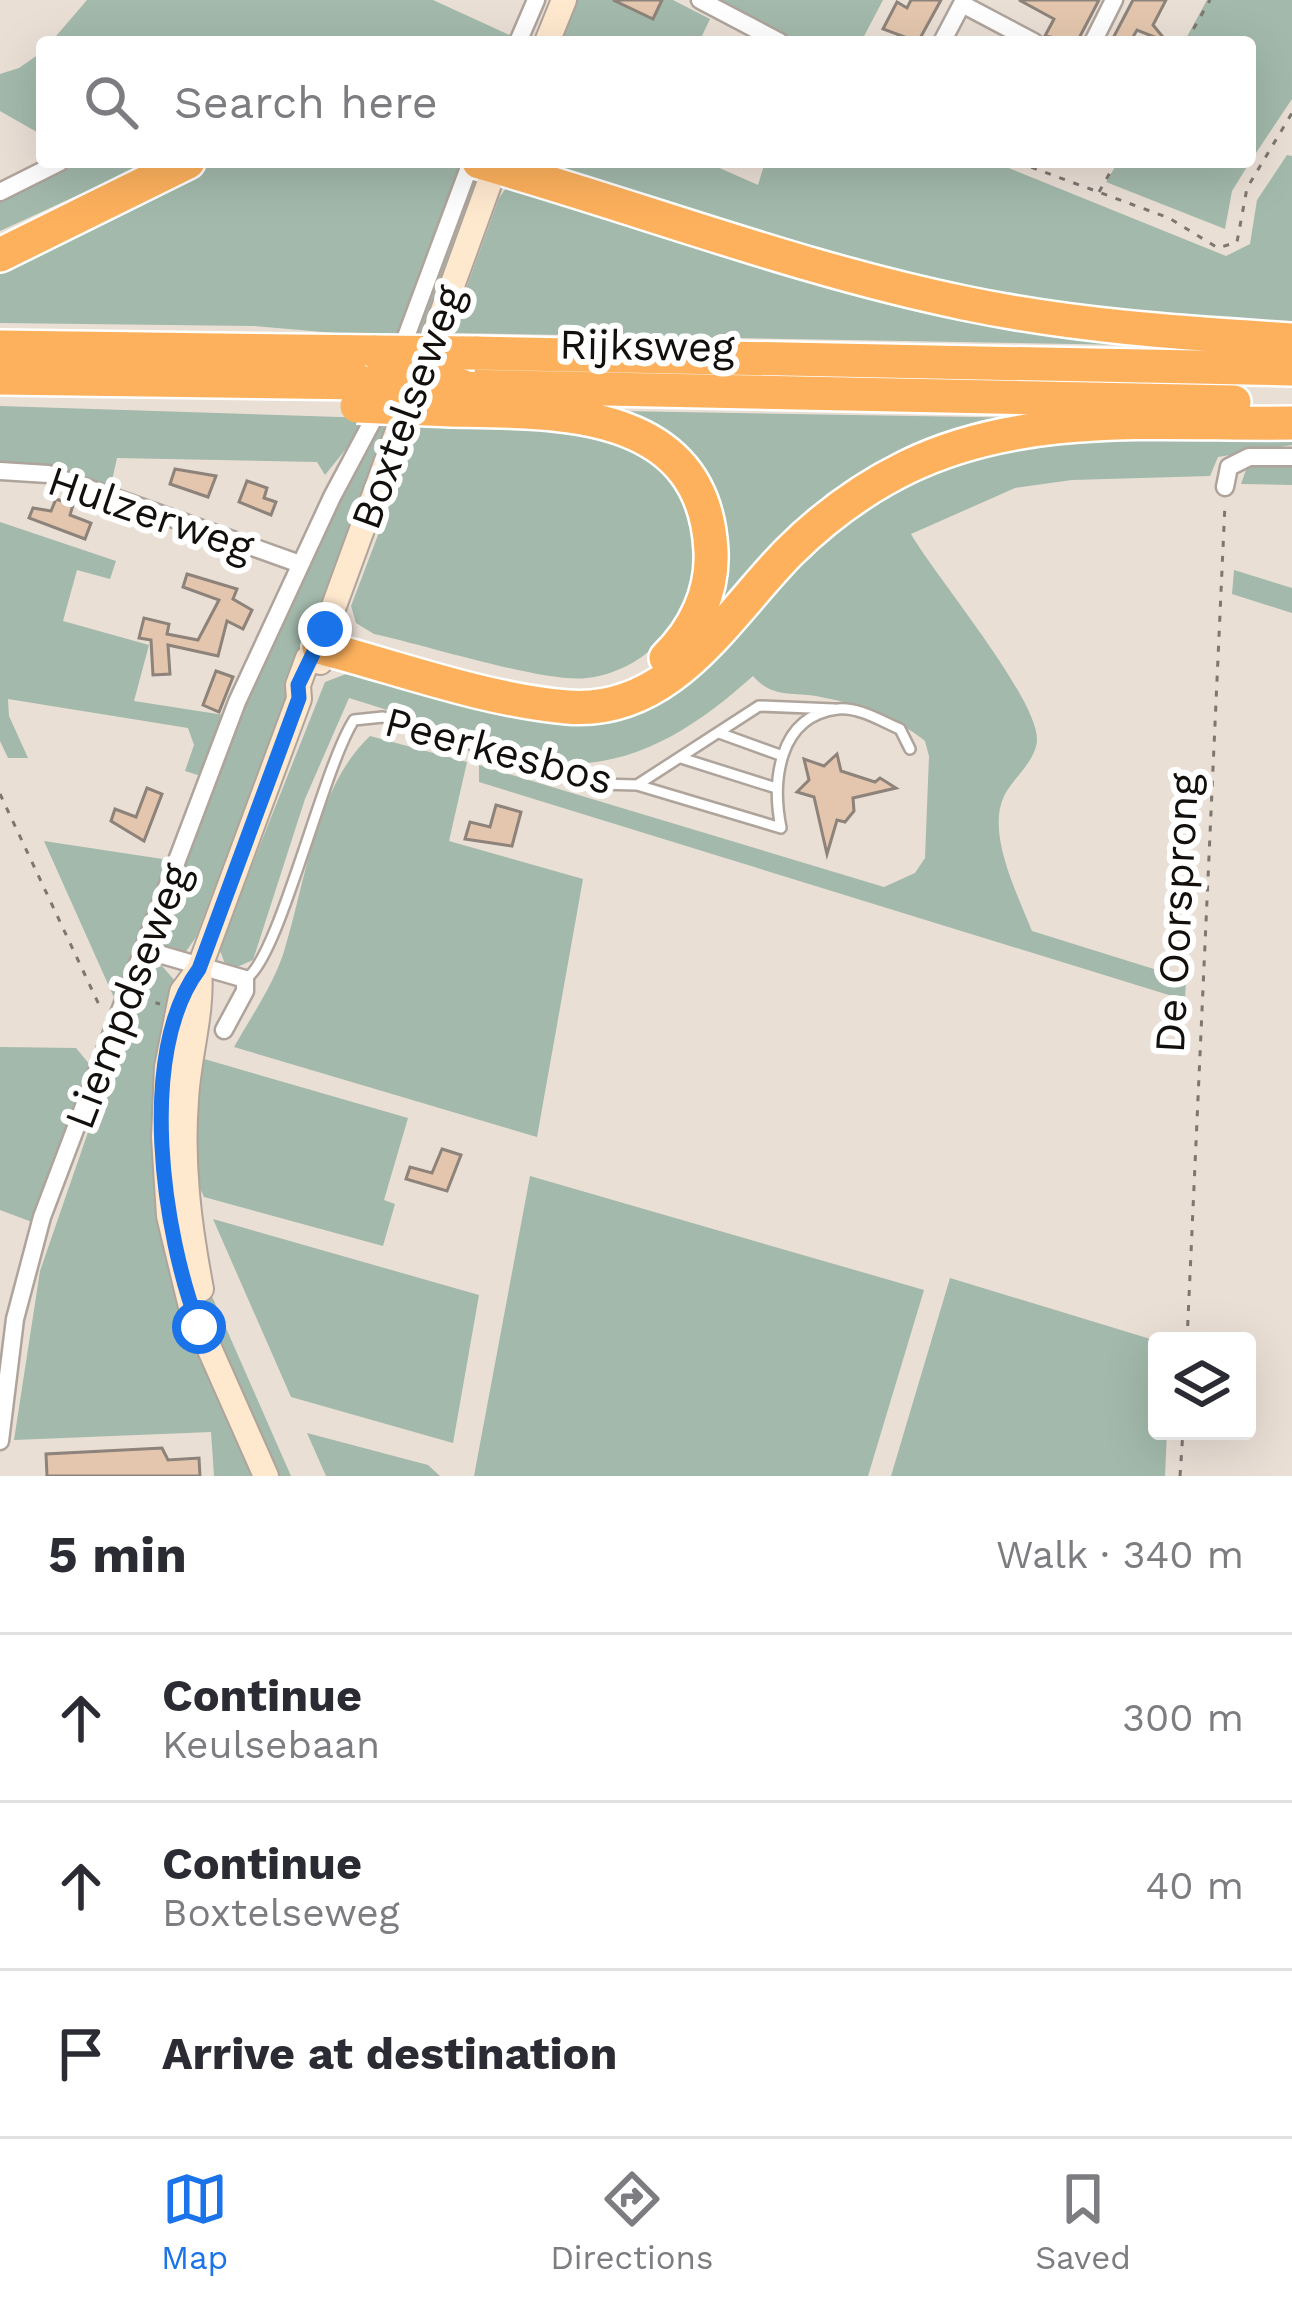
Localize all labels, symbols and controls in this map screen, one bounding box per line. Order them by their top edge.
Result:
search box [36,36,1256,168]
icon: search [78,69,144,135]
text: Search here [174,76,438,129]
street label: Boxtelseweg [341,278,474,536]
street label: Rijksweg [559,319,736,372]
street label: Hulzerweg [42,456,260,572]
route end [298,602,352,656]
street label: Peerkesbos [380,697,618,804]
street label: De Oorsprong [1145,771,1208,1054]
street label: Liempdseweg [54,856,201,1136]
route start [172,1300,226,1354]
map controls [1148,1332,1256,1440]
button: layers [1148,1332,1256,1440]
text: 5 min [48,1525,187,1584]
text: Walk · 340 m [996,1532,1244,1577]
text: Continue [162,1669,362,1722]
icon: ahead [48,1685,114,1751]
text: 300 m [1122,1695,1244,1740]
text: Keulsebaan [162,1722,380,1767]
text: Continue [162,1837,362,1890]
icon: ahead [48,1853,114,1919]
text: 40 m [1145,1863,1244,1908]
text: Boxtelseweg [162,1890,399,1935]
icon: arrive [48,2021,114,2087]
text: Arrive at destination [162,2027,617,2080]
tab: Map [161,2166,228,2277]
tab: Directions [550,2166,713,2277]
tab: Saved [1035,2166,1131,2277]

